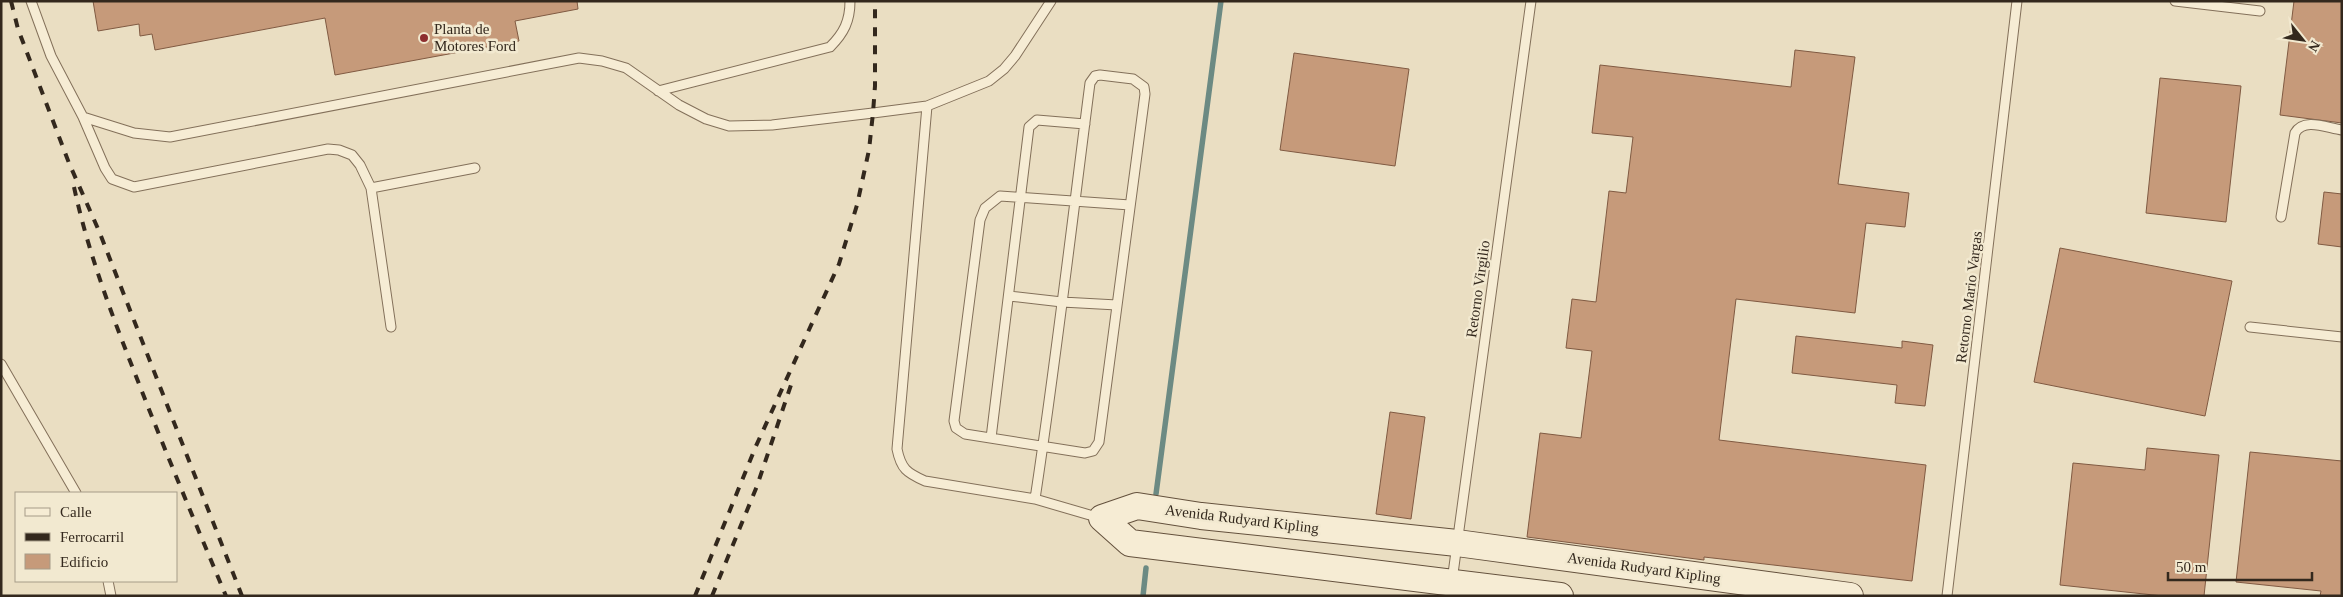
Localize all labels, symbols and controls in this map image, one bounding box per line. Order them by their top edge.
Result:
north arrow [2278,15,2328,65]
place label: Planta de Motores Ford [434,21,517,54]
marker: Planta de Motores Ford [418,32,430,44]
text: N [2305,38,2323,54]
street label: Retorno Mario Vargas [1953,230,1985,364]
street label: Retorno Virgilio [1463,239,1493,339]
legend [15,492,178,582]
street label: Avenida Rudyard Kipling [1164,502,1320,536]
text: Calle [60,504,92,520]
text: Ferrocarril [60,529,124,545]
street label: Avenida Rudyard Kipling [1566,549,1722,587]
scale bar [2168,550,2312,582]
text: Edificio [60,554,108,570]
text: 50 m [2176,559,2207,575]

